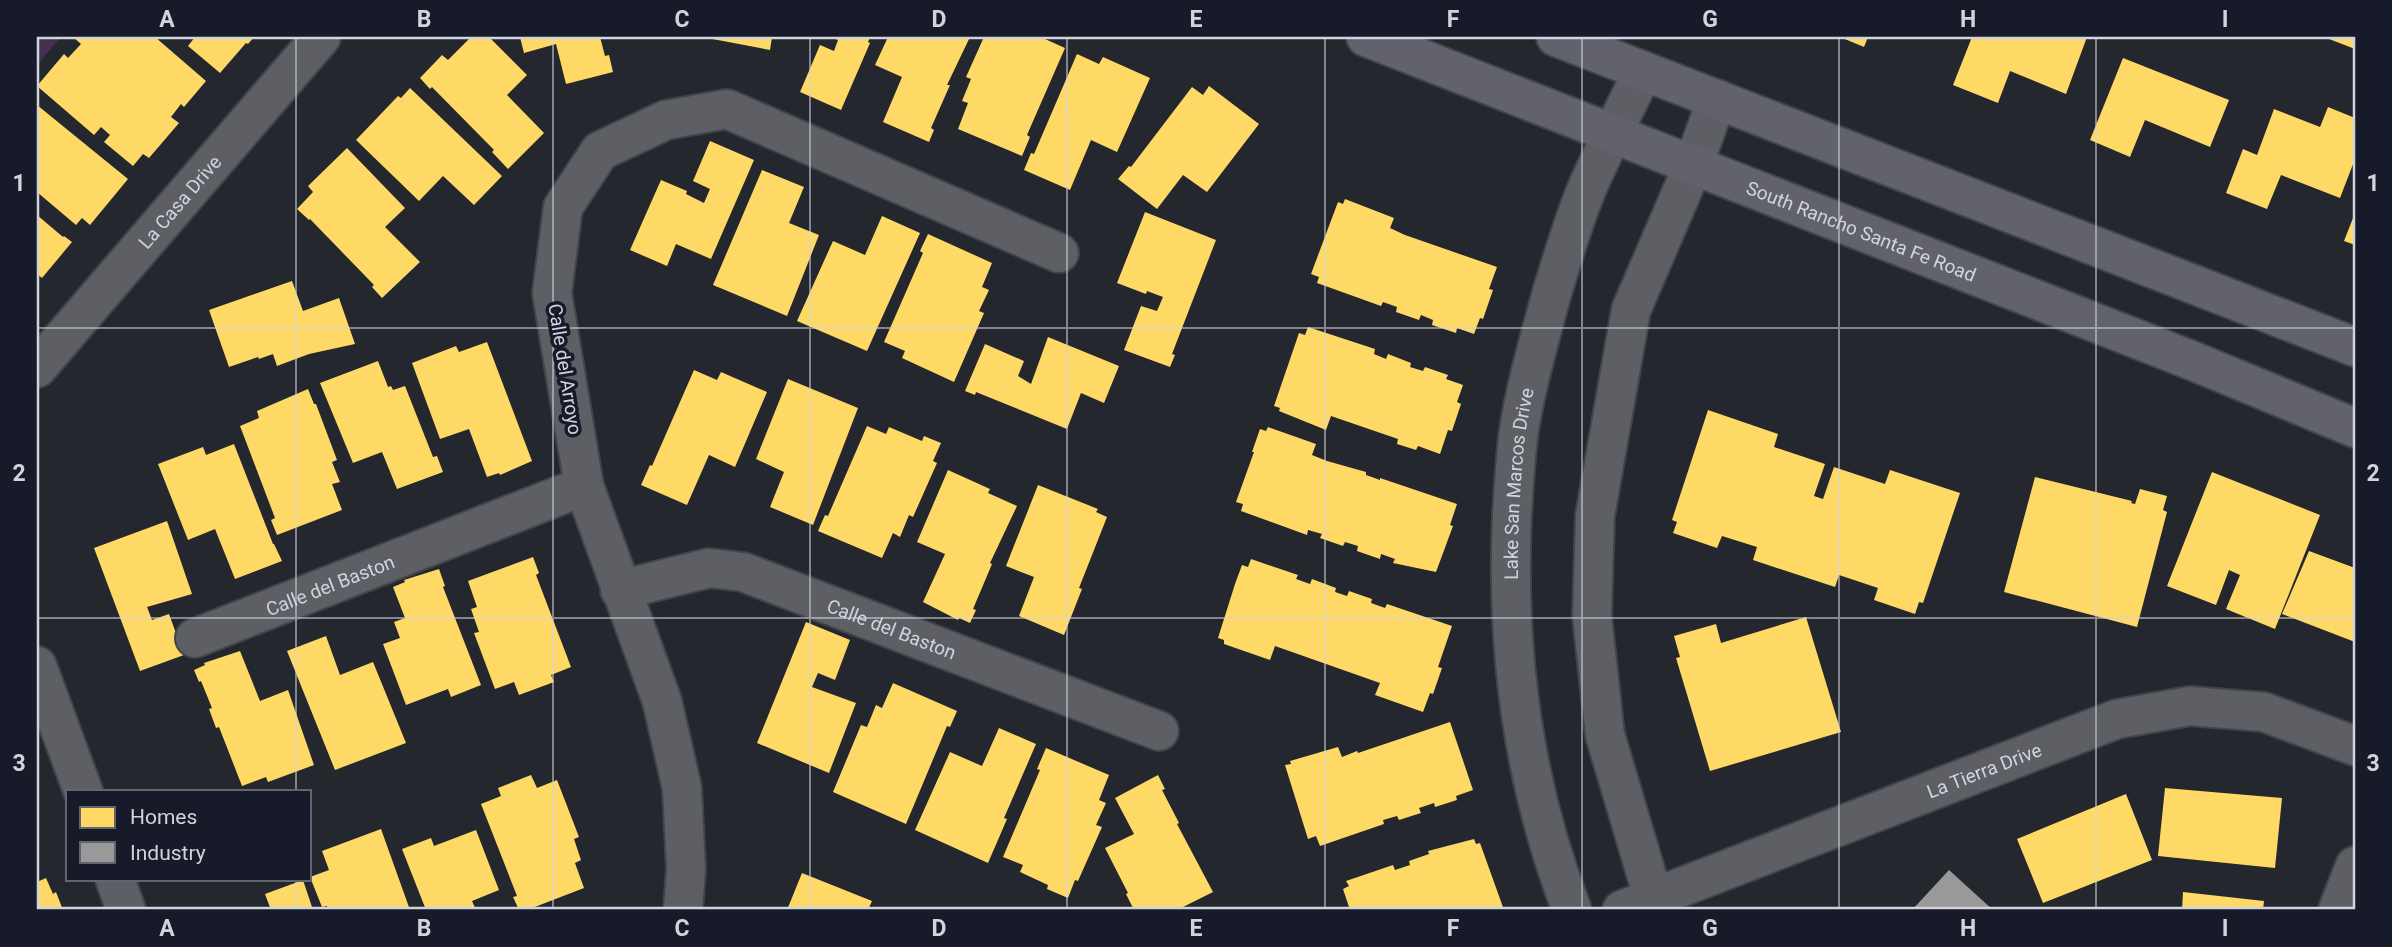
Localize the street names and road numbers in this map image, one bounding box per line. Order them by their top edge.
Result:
street label: La Casa Drive [133,150,226,253]
street label: South Rancho Santa Fe Road [1743,176,1979,286]
street label: Calle del Arroyo [543,302,587,436]
street label: Lake San Marcos Drive [1499,386,1538,580]
street label: Calle del Baston [262,550,398,621]
street label: Calle del Baston [824,594,959,664]
street label: La Tierra Drive [1923,738,2045,803]

